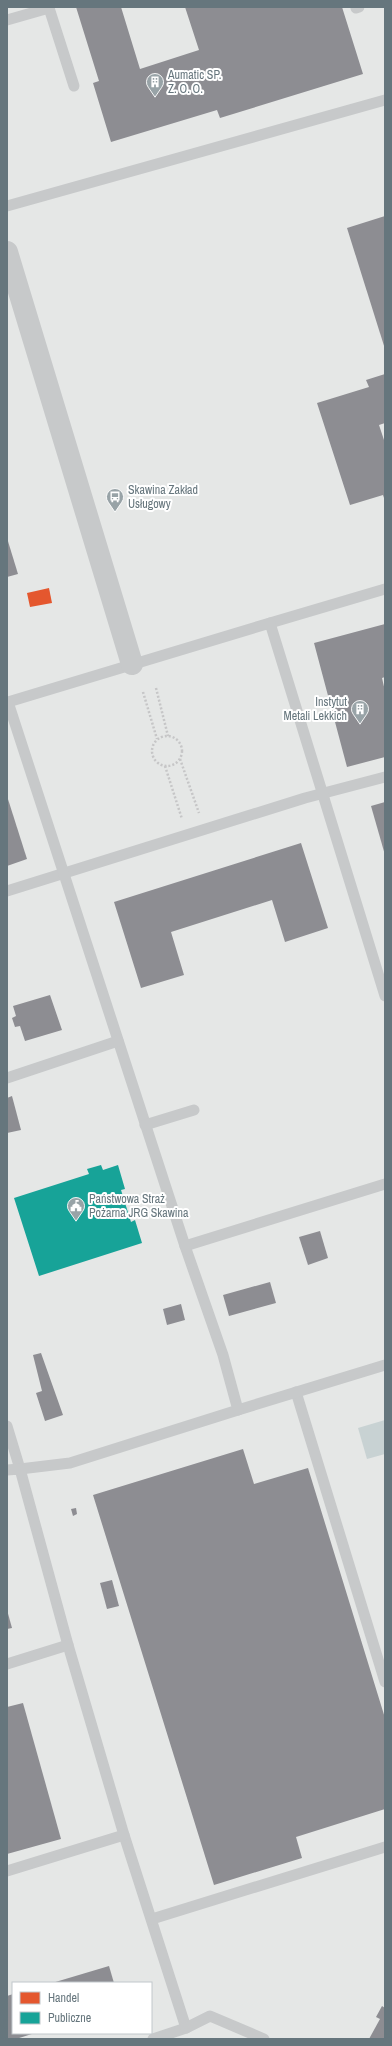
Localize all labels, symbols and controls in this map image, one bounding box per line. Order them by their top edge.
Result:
place label: Aumatic SP. Z. O. O. [167,67,221,97]
building icon: Aumatic SP. Z. O. O. [145,72,165,97]
place label: Skawina Zakład Usługowy [128,482,198,512]
bus stop icon: Skawina Zakład Usługowy [105,487,125,512]
place label: Instytut Metali Lekkich [284,694,347,724]
building icon: Instytut Metali Lekkich [350,699,370,724]
place label: Państwowa Straż Pożarna JRG Skawina [89,1191,189,1221]
public building icon: Państwowa Straż Pożarna JRG Skawina [66,1196,86,1221]
legend [12,1982,152,2034]
text: Handel [48,1990,79,2006]
text: Publiczne [48,2010,91,2026]

